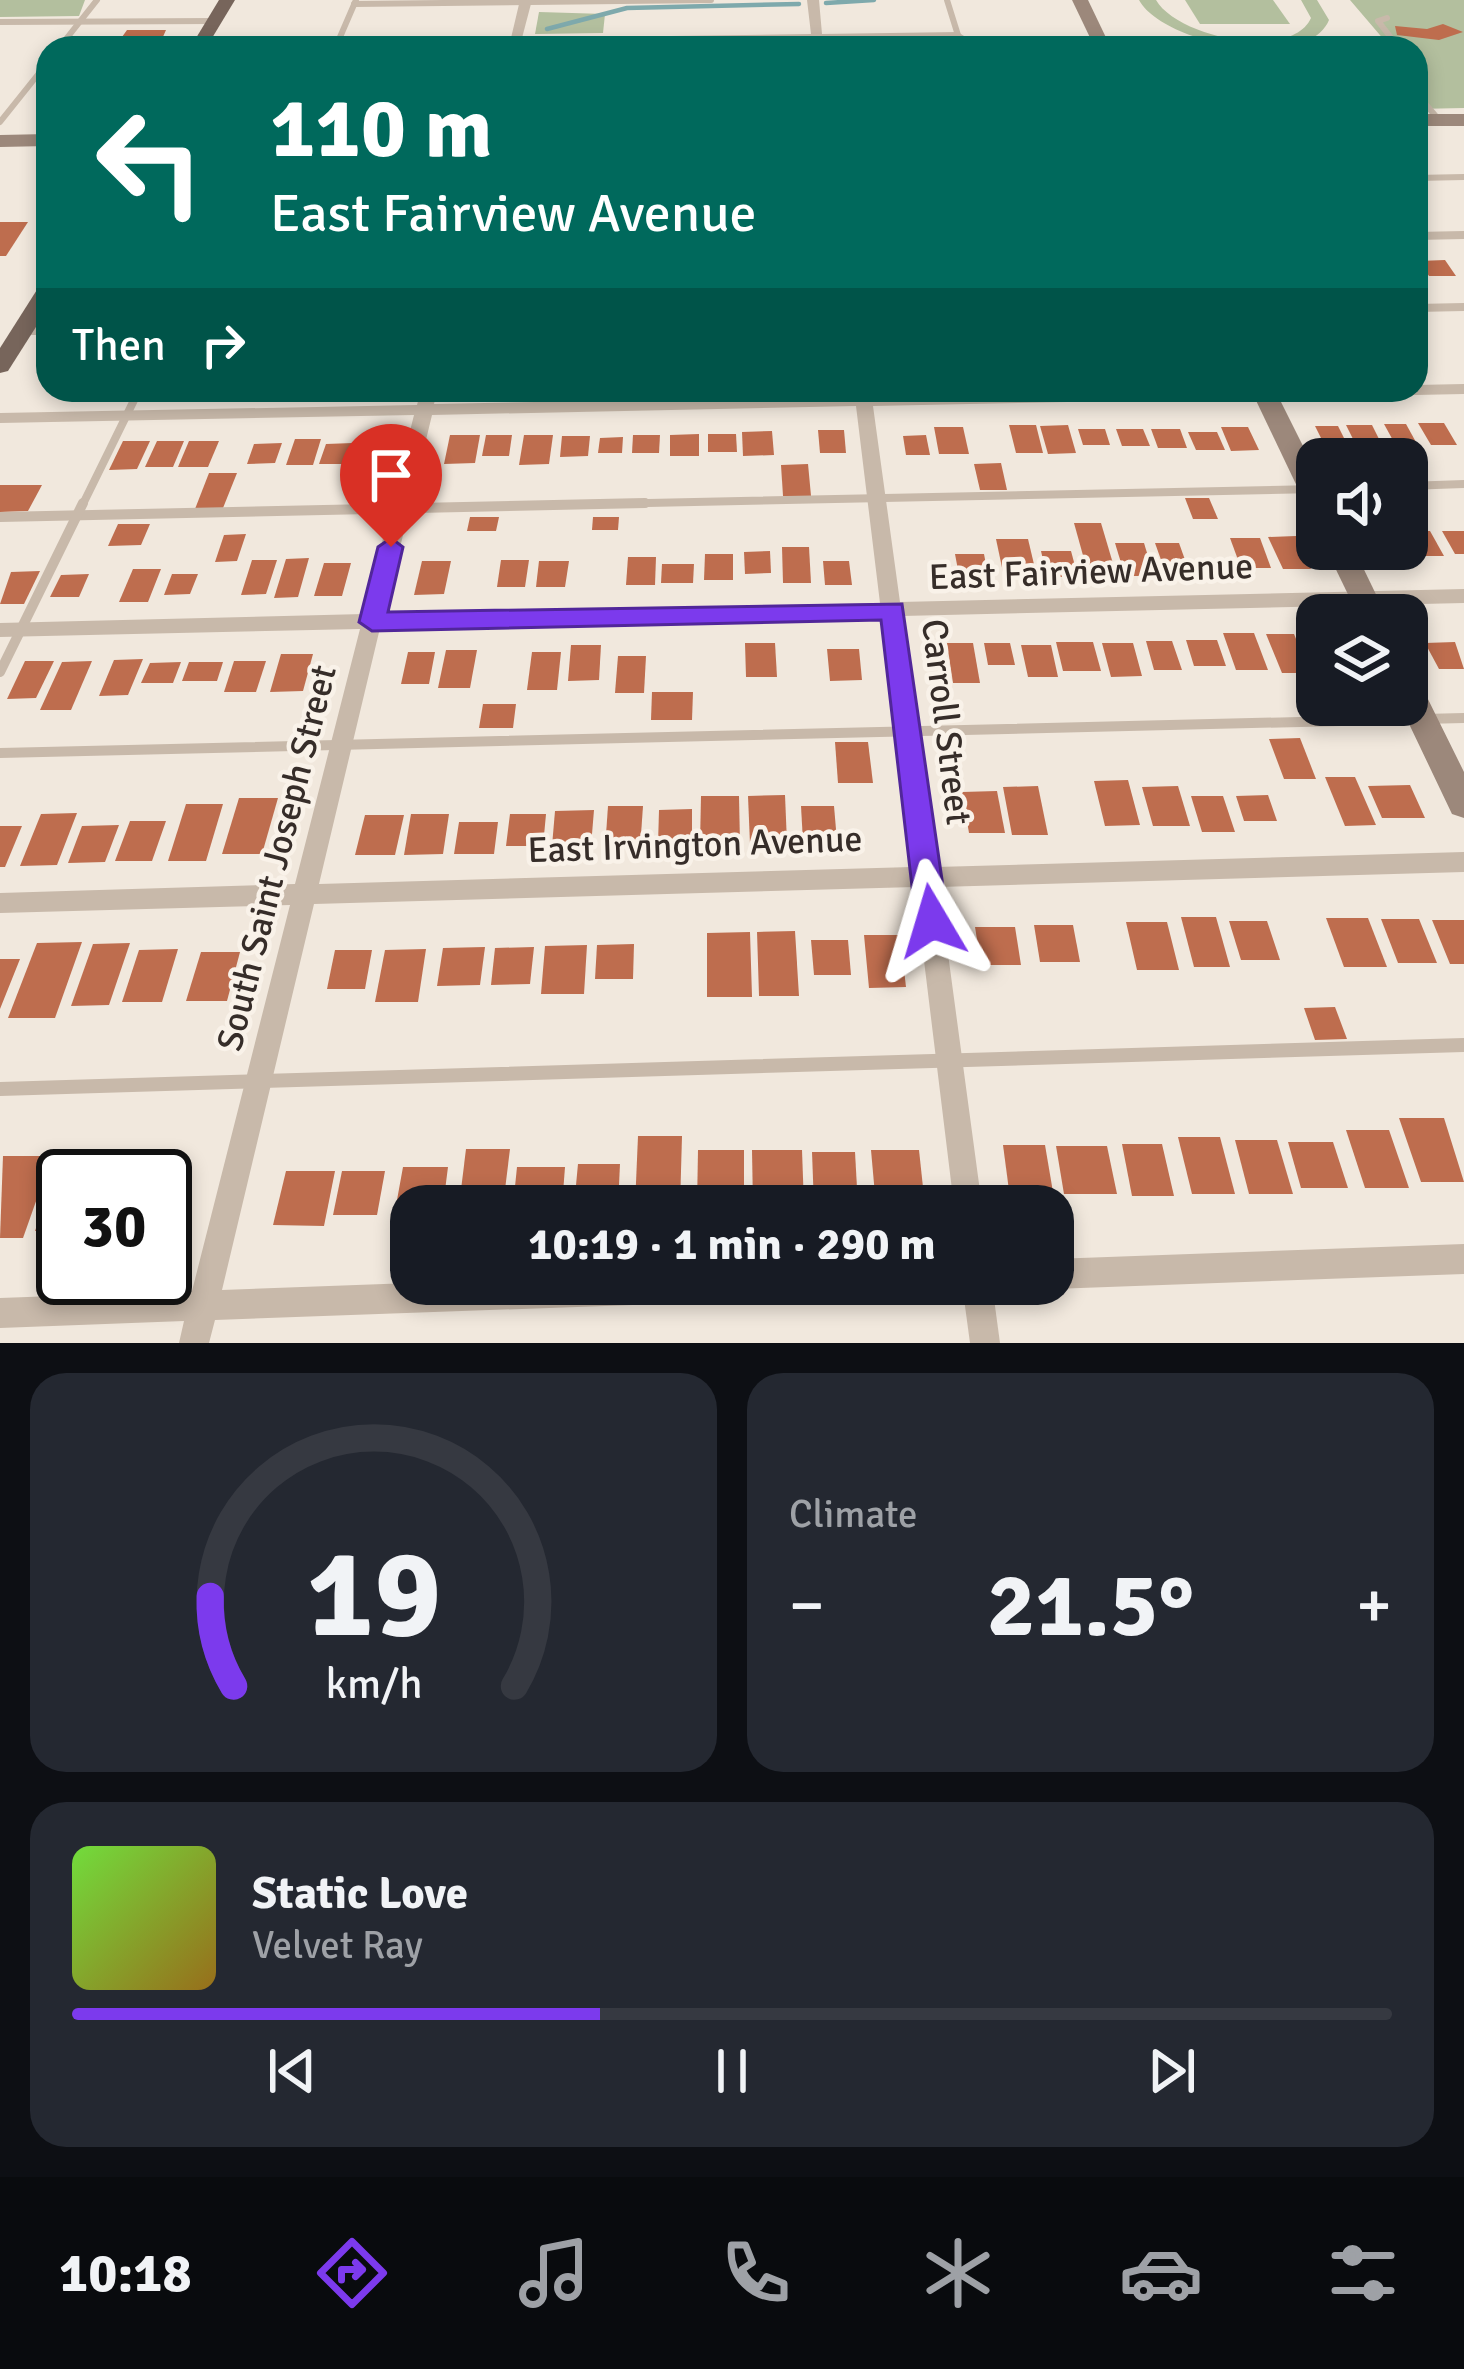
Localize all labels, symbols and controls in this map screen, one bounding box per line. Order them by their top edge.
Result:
text: 110 m [270,77,492,181]
icon: left [72,84,228,240]
text: East Fairview Avenue [270,180,757,247]
icon: right [190,312,256,378]
text: Then [72,318,166,373]
pin [340,424,442,547]
map controls [1296,438,1428,726]
button: sound [1296,438,1428,570]
icon: arrive [358,442,424,508]
street label: East Fairview Avenue [928,544,1254,600]
button: layers [1296,594,1428,726]
street label: Carroll Street [911,617,981,827]
street label: South Saint Joseph Street [207,661,347,1055]
street label: East Irvington Avenue [527,817,863,873]
position arrow [869,858,995,984]
speed limit sign: 30 [36,1149,192,1305]
text: 10:19 · 1 min · 290 m [528,1217,936,1272]
text: Climate [789,1490,918,1538]
text: 19 [306,1518,441,1671]
text: 21.5° [987,1550,1194,1661]
text: − [789,1565,825,1646]
text: + [1356,1565,1392,1646]
text: km/h [325,1657,422,1710]
text: Static Love [252,1866,468,1921]
text: Velvet Ray [252,1921,423,1969]
icon: previous [259,2038,325,2104]
icon: pause [699,2038,765,2104]
icon: next [1139,2038,1205,2104]
icon: directions [310,2231,394,2315]
icon: music [512,2231,596,2315]
icon: phone [714,2231,798,2315]
icon: climate [916,2231,1000,2315]
icon: car [1119,2231,1203,2315]
icon: filters [1321,2231,1405,2315]
text: 10:18 [59,2240,192,2307]

